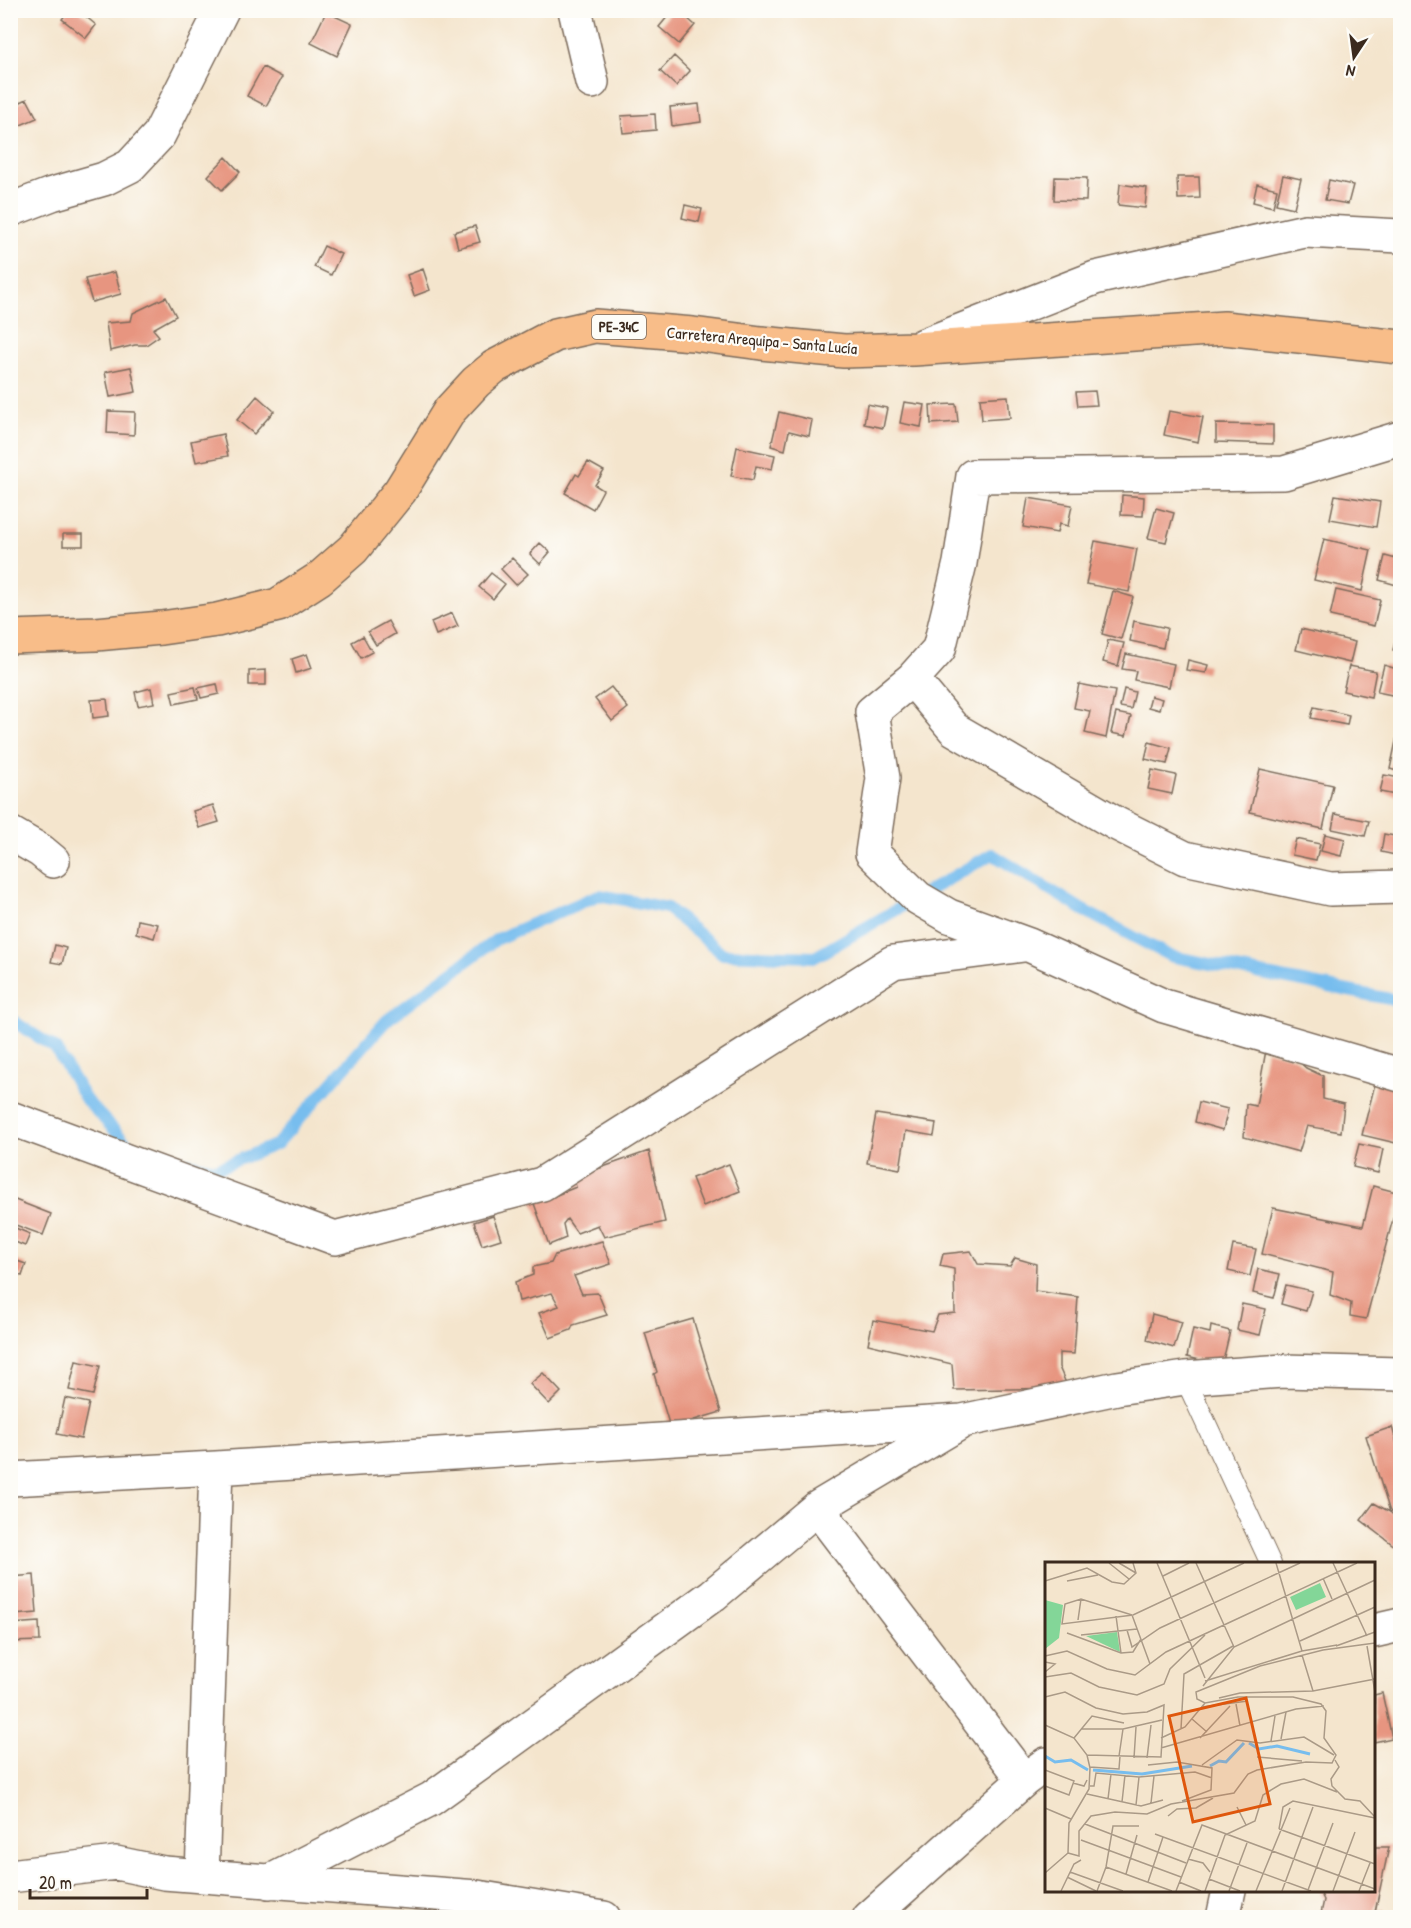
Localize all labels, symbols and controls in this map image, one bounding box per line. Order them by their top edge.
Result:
north arrow [1324,27,1384,87]
text: N [1344,60,1357,83]
road number: PE-34C [592,315,646,339]
street label: Carretera Arequipa - Santa Lucía [666,321,858,359]
inset map [1045,1562,1375,1892]
scale bar [30,1862,147,1900]
text: 20 m [39,1870,72,1895]

